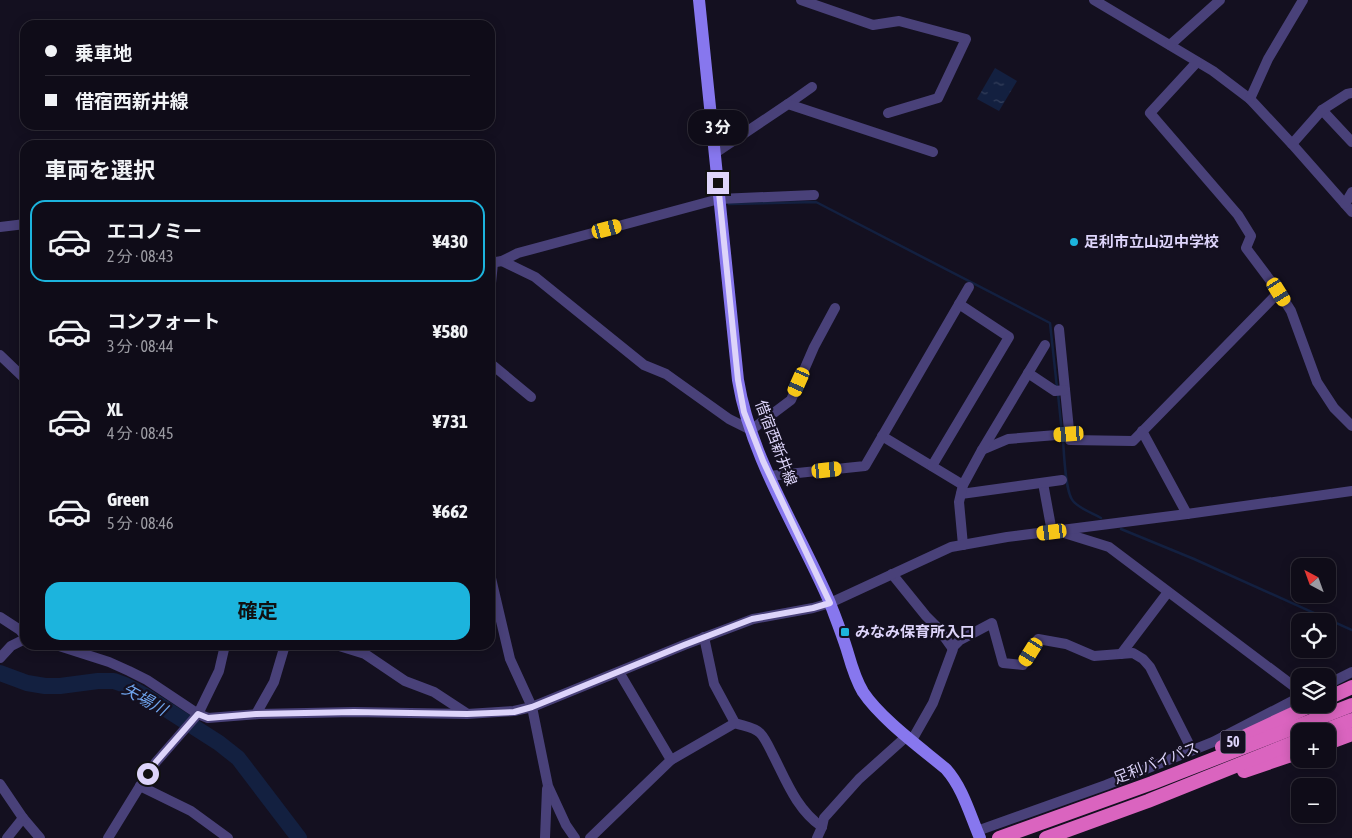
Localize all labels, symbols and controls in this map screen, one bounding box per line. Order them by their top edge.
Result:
text: 乗車地 [75,42,132,64]
text: 借宿西新井線 [75,90,189,112]
callout: 3 分 [688,110,748,146]
text: 3 分 [705,118,731,136]
text: 車両を選択 [45,157,155,183]
route end [707,172,729,194]
car [590,218,623,240]
icon: car [47,219,92,264]
text: エコノミー [107,220,202,242]
text: ¥430 [433,230,468,252]
place label: 足利市立山辺中学校 [1084,233,1219,250]
marker: 足利市立山辺中学校 [1068,236,1080,248]
text: 2 分 · 08:43 [107,247,173,265]
car [1264,275,1293,309]
icon: car [47,309,92,354]
text: コンフォート [107,310,220,332]
text: ¥580 [433,320,468,342]
text: 3 分 · 08:44 [107,337,173,355]
car [786,365,811,399]
text: XL [107,398,123,420]
street label: 借宿西新井線 [752,398,801,488]
icon: car [47,399,92,444]
text: ¥731 [433,410,468,432]
text: 4 分 · 08:45 [107,424,173,442]
car [1053,425,1084,443]
car [811,461,842,479]
text: Green [107,488,149,510]
icon: car [47,489,92,534]
text: ¥662 [433,500,468,522]
text: 5 分 · 08:46 [107,514,173,532]
car [1036,523,1067,541]
north arrow [1291,558,1336,602]
map controls [1291,558,1336,823]
button: 確定 [45,582,470,640]
button: locate [1291,613,1336,658]
place label: みなみ保育所入口 [855,623,975,640]
marker: みなみ保育所入口 [839,626,851,638]
car [1016,635,1045,669]
button: layers [1291,668,1336,713]
water label: 矢場川 [120,679,172,719]
button: + [1291,723,1336,768]
road number: 50 [1220,730,1246,754]
street label: 足利バイパス [1111,739,1201,787]
route start [137,763,159,785]
button: − [1291,778,1336,823]

